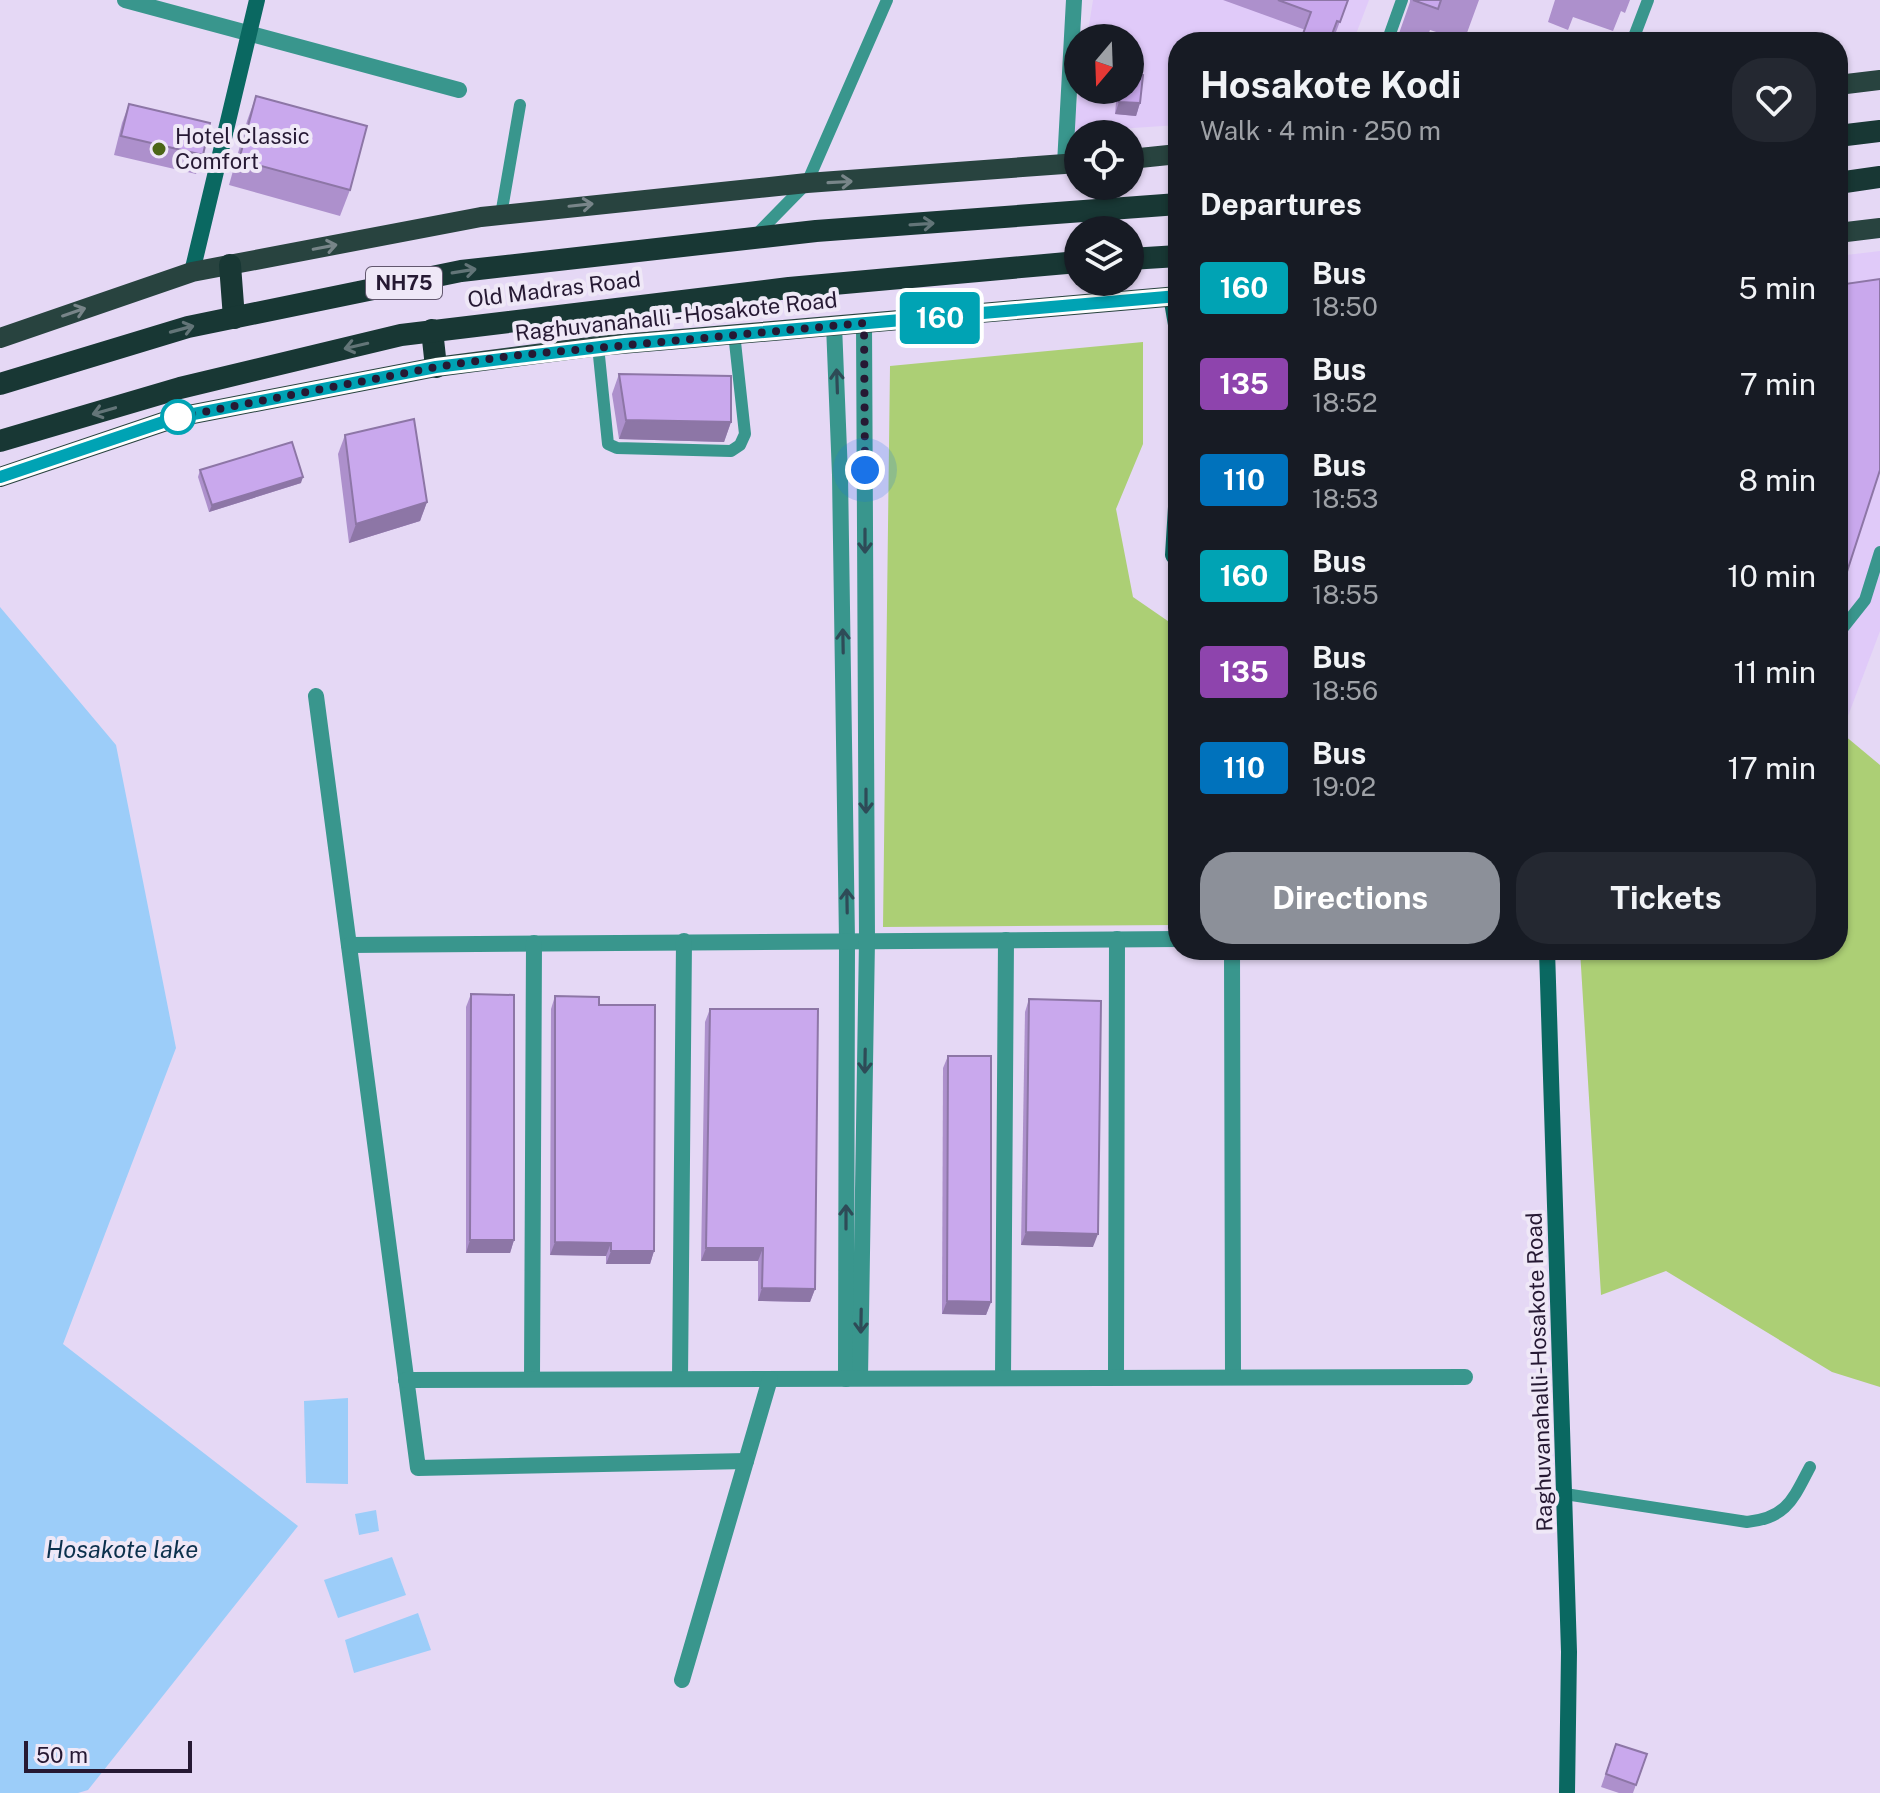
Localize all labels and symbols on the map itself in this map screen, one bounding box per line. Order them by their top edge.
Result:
north arrow [1064,24,1144,104]
place label: Hotel Classic Comfort [175,123,310,174]
marker: Hotel Classic Comfort [150,140,168,158]
one-way arrow [826,174,853,189]
one-way arrow [567,197,594,212]
one-way arrow [908,216,935,231]
one-way arrow [311,238,337,253]
one-way arrow [451,263,476,278]
street label: Old Madras Road [466,265,642,313]
road number: NH75 [366,267,442,299]
street label: Raghuvanahalli - Hosakote Road [513,286,839,346]
line badge: 160 [894,292,986,344]
one-way arrow [61,304,85,318]
one-way arrow [169,321,195,336]
one-way arrow [344,339,369,354]
one-way arrow [829,368,844,395]
unlabelled marker [161,400,195,434]
one-way arrow [92,404,118,419]
your location [845,450,885,490]
one-way arrow [857,527,873,554]
one-way arrow [835,628,851,655]
one-way arrow [858,787,874,814]
one-way arrow [839,888,855,915]
one-way arrow [857,1047,873,1074]
one-way arrow [838,1204,854,1231]
street label: Raghuvanahalli-Hosakote Road [1520,1212,1558,1532]
one-way arrow [853,1307,869,1334]
water label: Hosakote lake [46,1535,198,1563]
scale bar [24,1737,192,1773]

